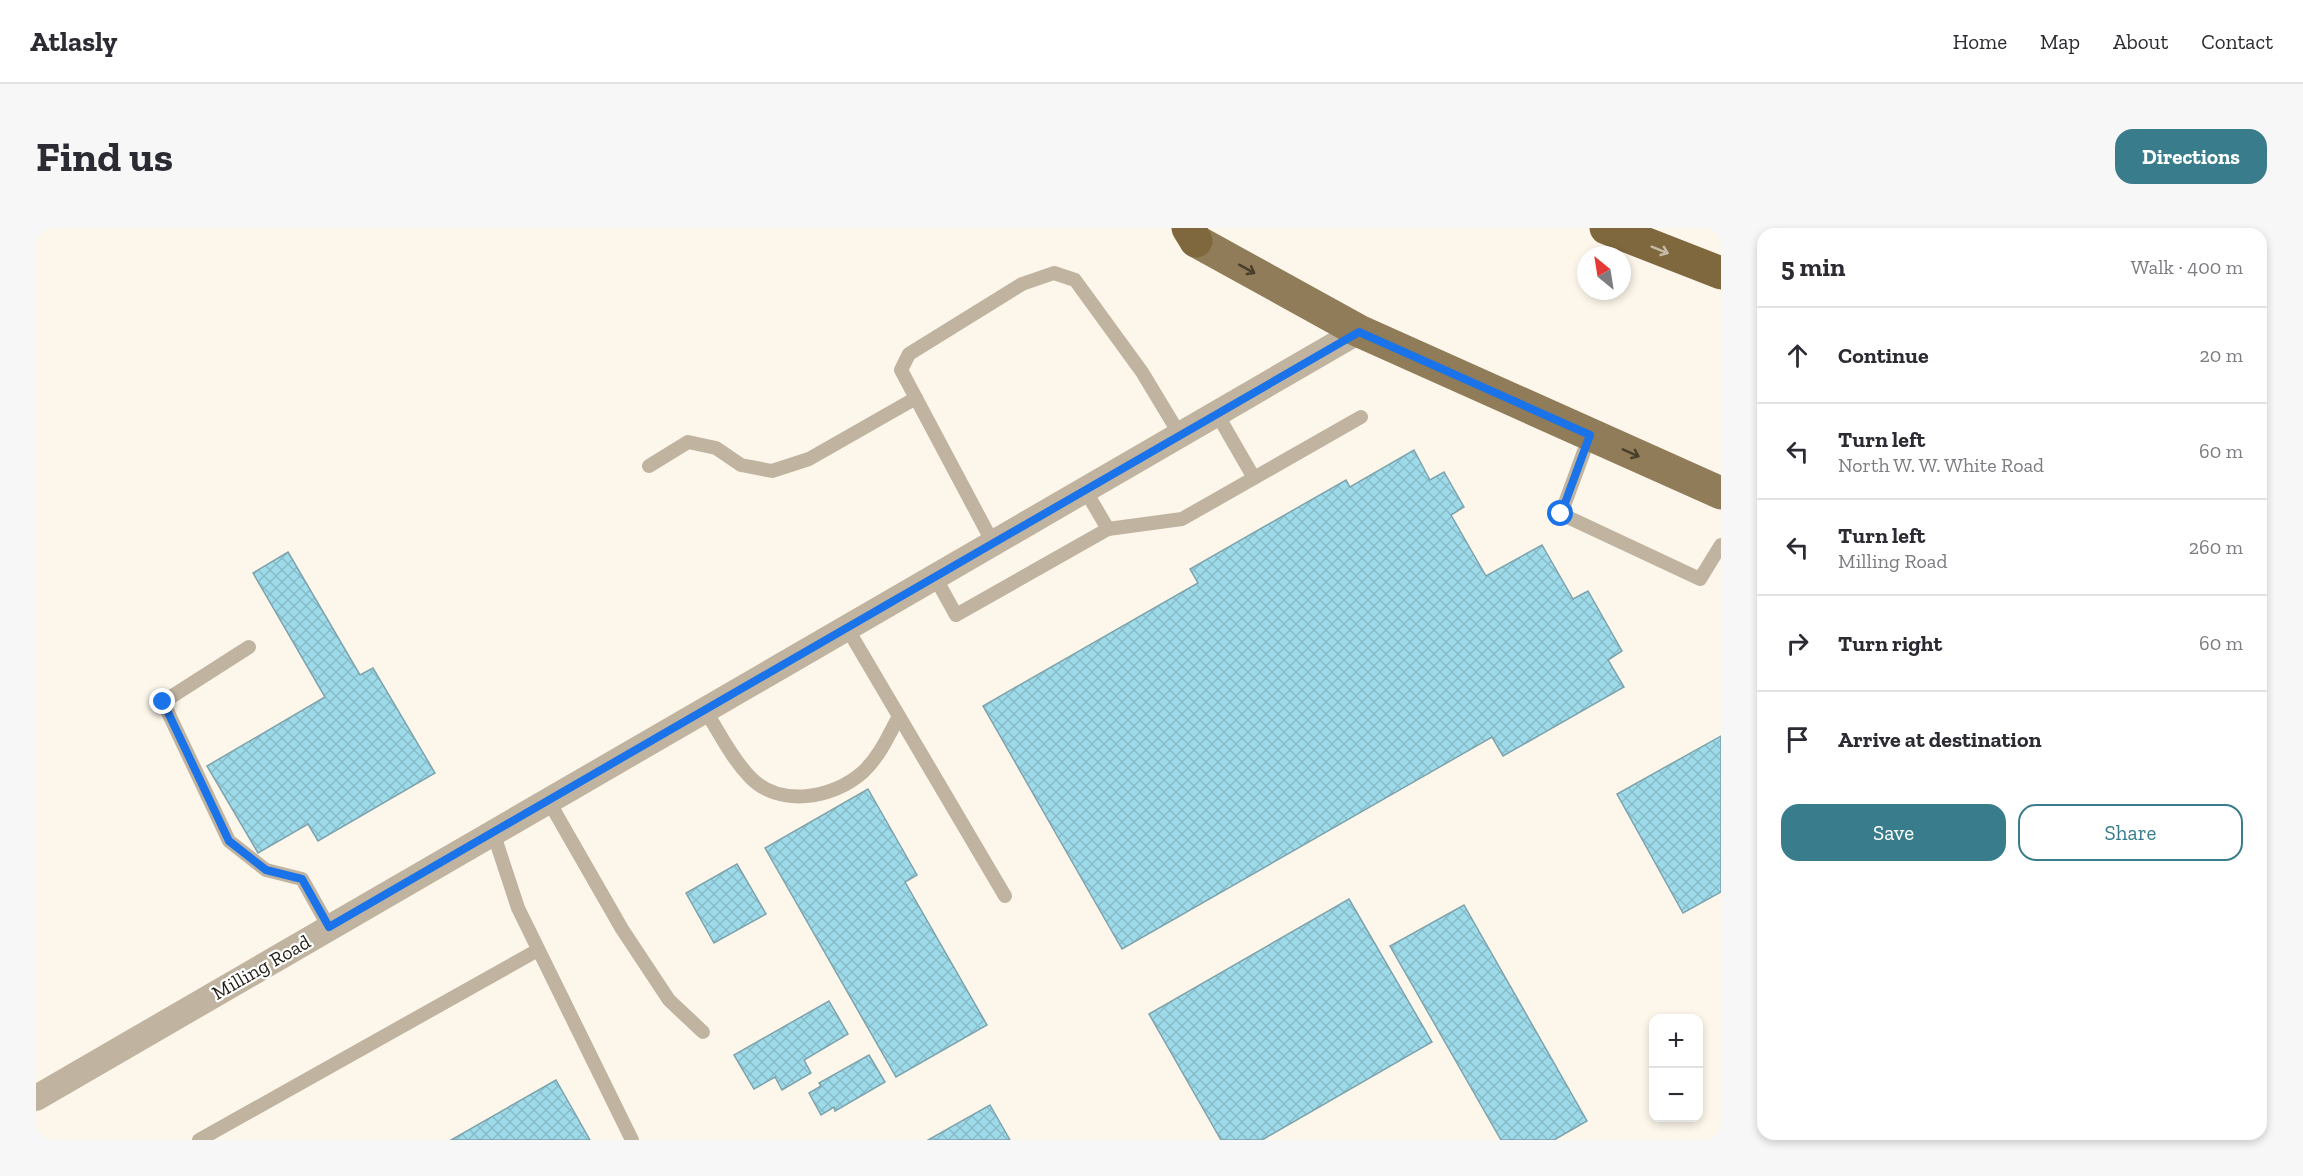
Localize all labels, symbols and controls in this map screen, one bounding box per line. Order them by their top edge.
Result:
text: Atlasly [30,25,117,58]
text: Home [1953,29,2007,54]
text: Map [2040,29,2080,54]
text: About [2113,29,2168,54]
text: Contact [2201,29,2273,54]
button: Directions [2115,129,2267,184]
text: Find us [36,131,173,182]
one-way arrow [1650,245,1668,256]
north arrow [1577,246,1631,300]
text: 5 min [1781,251,1845,283]
text: Walk · 400 m [2131,255,2243,279]
one-way arrow [1238,263,1255,275]
icon: ahead [1781,339,1814,372]
text: Continue [1838,342,1929,369]
text: 20 m [2199,343,2243,367]
text: Turn left [1838,426,1925,453]
icon: left [1781,435,1814,468]
text: 60 m [2199,439,2243,463]
one-way arrow [1621,448,1640,459]
text: North W. W. White Road [1838,453,2044,477]
route start [1547,500,1573,526]
text: Turn left [1838,522,1925,549]
icon: left [1781,531,1814,564]
text: 260 m [2189,535,2243,559]
text: Milling Road [1838,549,1947,573]
icon: right [1781,627,1814,660]
text: Turn right [1838,630,1942,657]
text: 60 m [2199,631,2243,655]
route end [149,688,175,714]
icon: arrive [1781,723,1814,756]
text: Arrive at destination [1838,726,2041,753]
button: Save [1781,804,2006,861]
button: Share [2018,804,2243,861]
street label: Milling Road [208,929,314,1005]
map controls [1649,1014,1703,1122]
button: + [1649,1014,1703,1068]
button: − [1649,1068,1703,1122]

